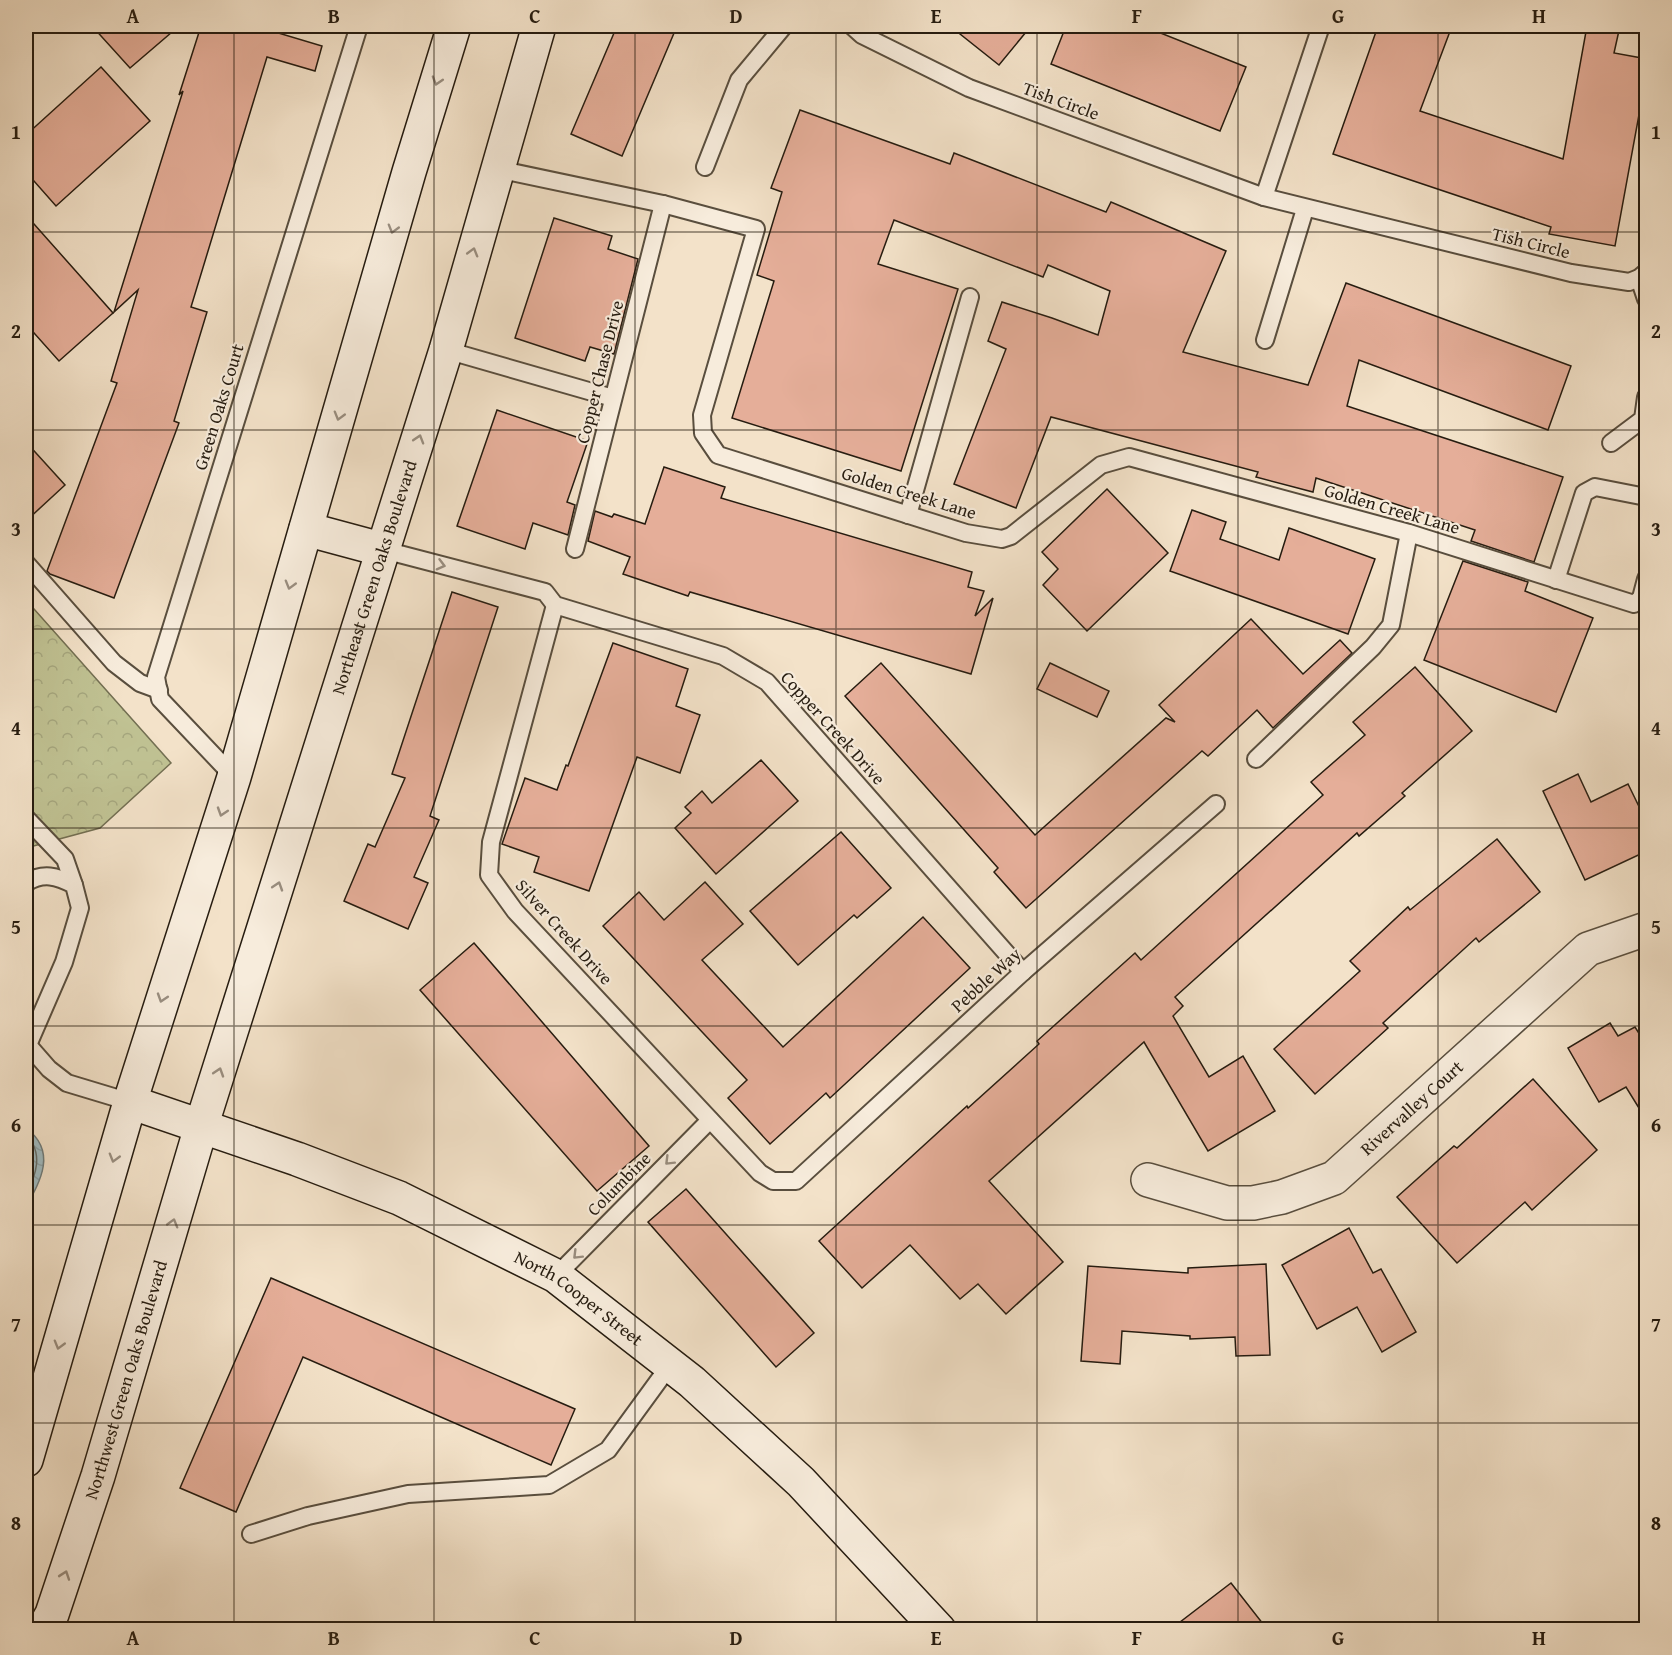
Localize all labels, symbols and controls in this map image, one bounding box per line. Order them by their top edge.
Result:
text: A [127,1,140,30]
text: B [328,1,340,30]
text: C [529,1,541,30]
text: D [729,1,743,30]
text: E [931,1,942,30]
text: F [1132,1,1142,30]
text: G [1332,1,1344,30]
text: H [1532,1,1546,30]
street label: Tish Circle [1019,74,1103,127]
one-way arrow [432,75,444,86]
text: 1 [11,117,21,146]
text: 1 [1651,117,1661,146]
street label: Tish Circle [1489,220,1573,265]
one-way arrow [388,223,400,234]
one-way arrow [466,247,479,257]
street label: Copper Chase Drive [569,298,630,446]
text: 2 [11,316,21,345]
text: 2 [1651,316,1661,345]
street label: Green Oaks Court [186,340,251,473]
one-way arrow [334,410,346,421]
one-way arrow [411,434,424,445]
street label: Northeast Green Oaks Boulevard [324,456,424,698]
street label: Golden Creek Lane [838,459,980,526]
street label: Golden Creek Lane [1321,476,1463,541]
text: 3 [11,514,21,543]
text: 3 [1651,514,1661,543]
one-way arrow [436,557,446,570]
one-way arrow [285,579,297,590]
street label: Copper Creek Drive [775,665,892,791]
text: 4 [11,713,21,742]
text: 4 [1651,713,1661,742]
one-way arrow [217,806,230,817]
street label: Silver Creek Drive [509,873,619,991]
one-way arrow [271,881,283,892]
text: 5 [11,912,21,941]
text: 5 [1651,912,1661,941]
street label: Pebble Way [945,941,1027,1019]
one-way arrow [157,992,170,1003]
street label: Rivervalley Court [1354,1053,1470,1161]
one-way arrow [212,1067,224,1078]
text: 6 [11,1110,21,1139]
text: 6 [1651,1110,1661,1139]
street label: Columbine [580,1145,657,1222]
one-way arrow [108,1153,121,1163]
one-way arrow [666,1154,677,1165]
one-way arrow [166,1218,178,1229]
street label: North Cooper Street [510,1243,650,1352]
one-way arrow [574,1247,585,1258]
street label: Northwest Green Oaks Boulevard [77,1256,174,1503]
text: 7 [11,1309,21,1338]
text: 7 [1651,1309,1661,1338]
one-way arrow [54,1339,66,1350]
text: 8 [11,1508,21,1537]
text: 8 [1651,1508,1661,1537]
one-way arrow [57,1570,70,1581]
text: A [127,1623,140,1652]
text: B [328,1623,340,1652]
text: C [529,1623,541,1652]
text: D [729,1623,743,1652]
text: E [931,1623,942,1652]
text: F [1132,1623,1142,1652]
text: G [1332,1623,1344,1652]
text: H [1532,1623,1546,1652]

